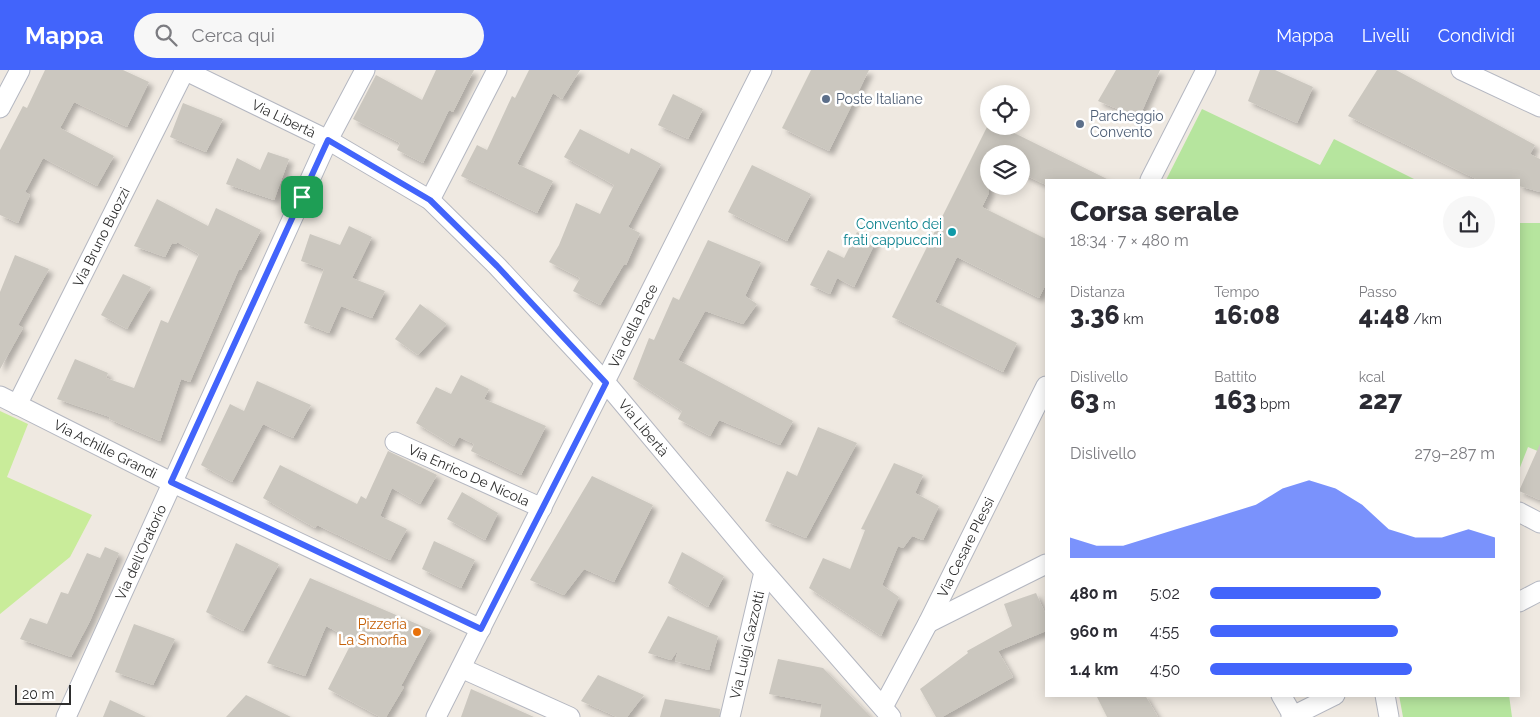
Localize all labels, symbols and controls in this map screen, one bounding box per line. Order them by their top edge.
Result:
search box [134,13,484,58]
text: Mappa [25,21,104,50]
icon: search [152,21,180,49]
text: Cerca qui [192,24,275,46]
text: Mappa [1276,25,1334,46]
text: Livelli [1362,25,1410,46]
text: Condividi [1438,25,1515,46]
map controls [980,85,1030,195]
button: locate [980,85,1030,135]
place label: Poste Italiane [836,91,923,107]
marker: Poste Italiane [820,93,832,105]
street label: Via Libertà [249,96,318,141]
place label: Parcheggio Convento [1090,108,1164,140]
marker: Parcheggio Convento [1074,118,1086,130]
button: layers [980,145,1030,195]
pin [281,176,323,218]
icon: arrive [288,183,316,211]
street label: Via Bruno Buozzi [70,185,133,289]
text: Corsa serale [1070,195,1239,228]
button: share [1443,196,1495,248]
place label: Convento dei frati cappuccini [843,216,942,248]
marker: Convento dei frati cappuccini [946,226,958,238]
text: 18:34 · 7 × 480 m [1070,231,1189,250]
street label: Via della Pace [605,281,661,370]
text: Distanza [1070,284,1125,300]
text: Tempo [1214,284,1259,300]
text: Passo [1359,284,1397,300]
text: 3.36 [1070,300,1120,330]
text: 16:08 [1214,300,1280,330]
text: 4:48 [1359,300,1410,330]
text: km [1120,311,1144,327]
text: /km [1410,311,1442,327]
text: Dislivello [1070,369,1128,385]
text: Battito [1214,369,1257,385]
text: kcal [1359,369,1385,385]
text: 63 [1070,385,1099,415]
text: 163 [1214,385,1257,415]
text: 227 [1359,385,1402,415]
street label: Via Libertà [615,396,672,460]
text: m [1099,396,1116,412]
text: bpm [1257,396,1290,412]
street label: Via Achille Grandi [51,416,160,482]
street label: Via Enrico De Nicola [406,441,532,509]
text: Dislivello [1070,444,1136,463]
text: 279–287 m [1415,444,1495,463]
street label: Via Cesare Plessi [934,494,997,600]
street label: Via dell'Oratorio [112,502,169,602]
text: 480 m [1070,584,1117,603]
text: 5:02 [1150,584,1180,603]
street label: Via Luigi Gazzotti [726,589,767,701]
place label: Pizzeria La Smorfia [338,616,407,648]
text: 960 m [1070,622,1118,641]
text: 4:55 [1150,622,1179,641]
marker: Pizzeria La Smorfia [411,626,423,638]
text: 1.4 km [1070,660,1118,679]
text: 4:50 [1150,660,1180,679]
scale bar [15,682,71,705]
text: 20 m [22,686,54,702]

